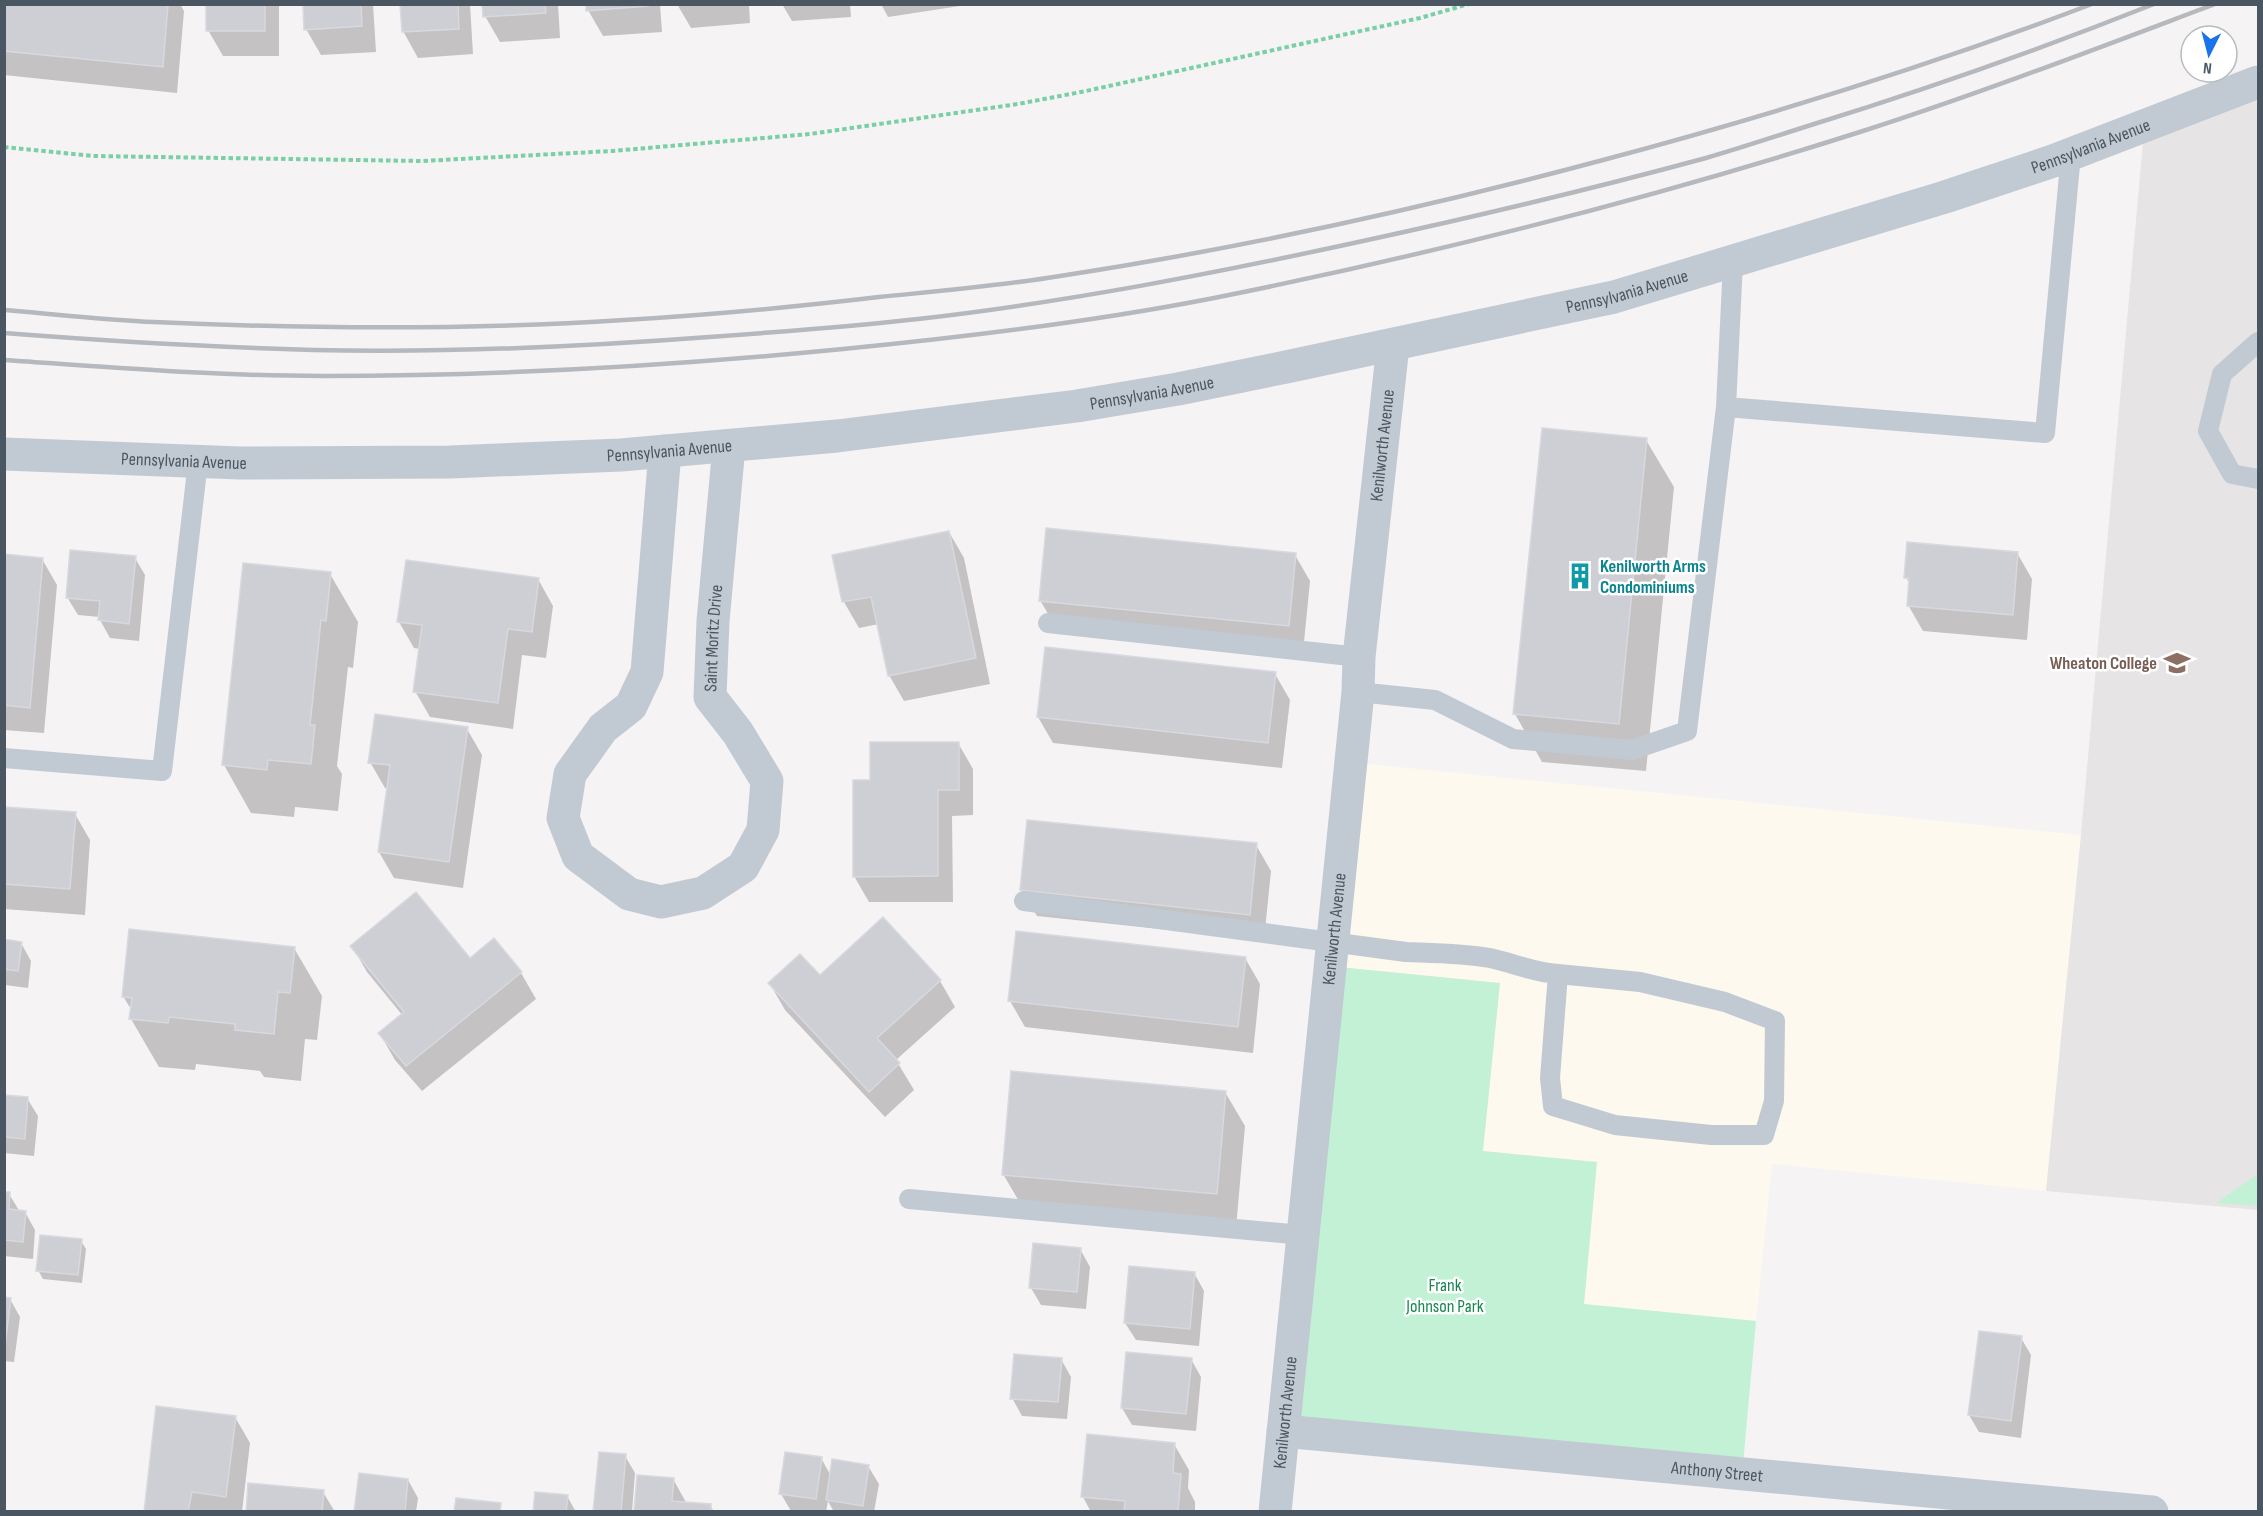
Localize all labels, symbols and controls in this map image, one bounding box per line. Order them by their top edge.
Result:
north arrow [2179,24,2239,84]
text: N [2202,58,2213,77]
street label: Pennsylvania Avenue [2029,115,2153,179]
street label: Pennsylvania Avenue [1564,265,1691,318]
street label: Pennsylvania Avenue [1088,372,1216,415]
street label: Kenilworth Avenue [1366,388,1399,503]
street label: Pennsylvania Avenue [606,435,733,467]
street label: Pennsylvania Avenue [121,448,247,474]
place label: Kenilworth Arms Condominiums [1600,556,1706,598]
building icon: Kenilworth Arms Condominiums [1565,561,1595,591]
street label: Saint Moritz Drive [700,584,727,692]
school or university icon: Wheaton College [2162,648,2192,678]
place label: Wheaton College [2050,653,2157,674]
street label: Kenilworth Avenue [1318,872,1351,986]
park label: Frank Johnson Park [1405,1275,1484,1317]
street label: Kenilworth Avenue [1269,1355,1302,1470]
street label: Anthony Street [1669,1457,1764,1487]

